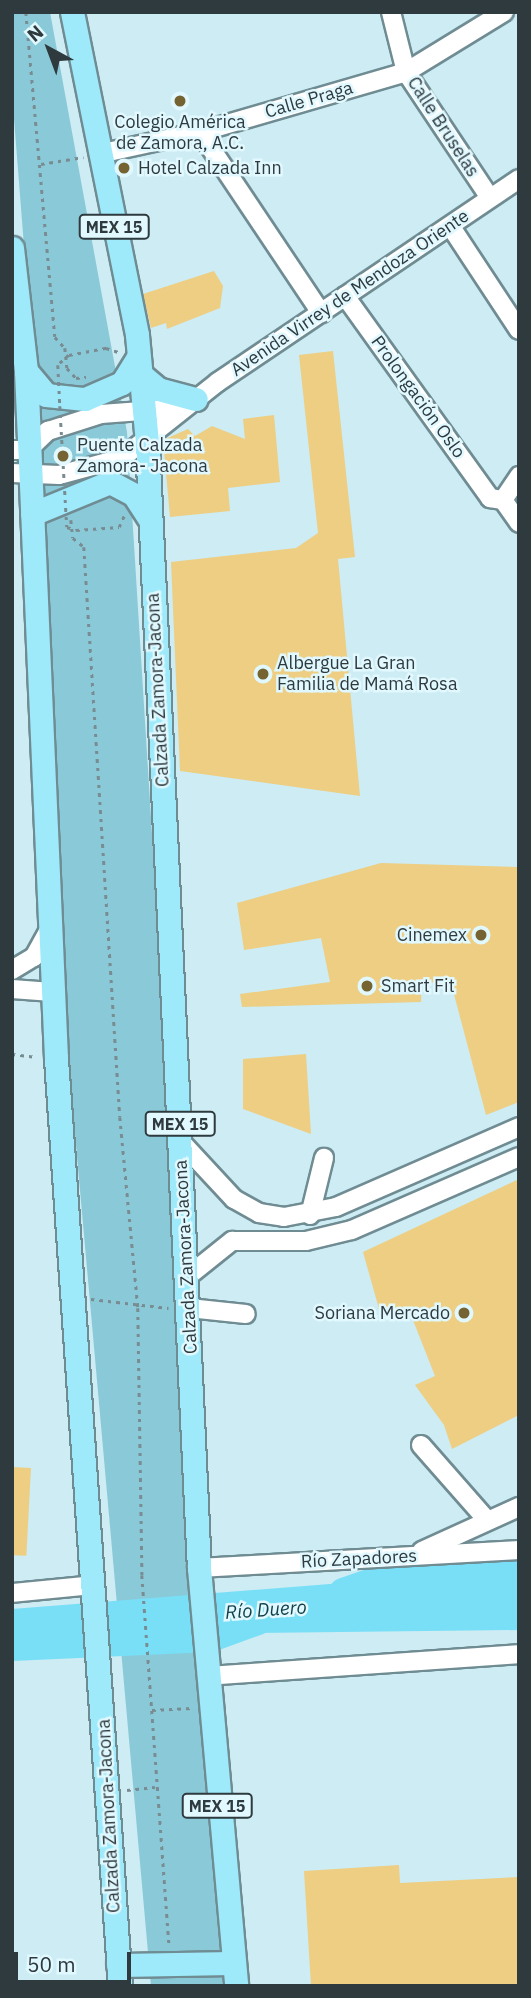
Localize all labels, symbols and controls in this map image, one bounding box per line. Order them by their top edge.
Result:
north arrow [14,14,84,84]
text: N [22,20,48,47]
street label: Calle Bruselas [403,73,483,181]
street label: Calle Praga [262,77,356,123]
marker: Colegio América de Zamora, A.C. [172,93,188,109]
place label: Colegio América de Zamora, A.C. [114,112,246,154]
place label: Hotel Calzada Inn [138,157,282,179]
marker: Hotel Calzada Inn [116,160,132,176]
street label: Avenida Virrey de Mendoza Oriente [227,205,473,381]
road number: MEX 15 [77,215,151,240]
street label: Prolongación Oslo [366,332,470,462]
place label: Puente Calzada Zamora- Jacona [77,435,208,478]
marker: Puente Calzada Zamora- Jacona [55,448,71,464]
street label: Calzada Zamora-Jacona [142,592,174,788]
place label: Albergue La Gran Familia de Mamá Rosa [277,653,458,696]
marker: Albergue La Gran Familia de Mamá Rosa [255,666,271,682]
place label: Cinemex [397,924,467,946]
marker: Cinemex [473,927,489,943]
place label: Smart Fit [381,975,455,997]
marker: Smart Fit [359,978,375,994]
road number: MEX 15 [143,1112,217,1136]
street label: Calzada Zamora-Jacona [170,1159,202,1355]
place label: Soriana Mercado [314,1302,450,1324]
marker: Soriana Mercado [456,1305,472,1321]
street label: Río Zapadores [300,1545,418,1573]
water label: Río Duero [224,1596,308,1624]
street label: Calzada Zamora-Jacona [93,1718,125,1914]
road number: MEX 15 [180,1794,254,1818]
scale bar [18,1938,135,1982]
text: 50 m [27,1950,76,1978]

